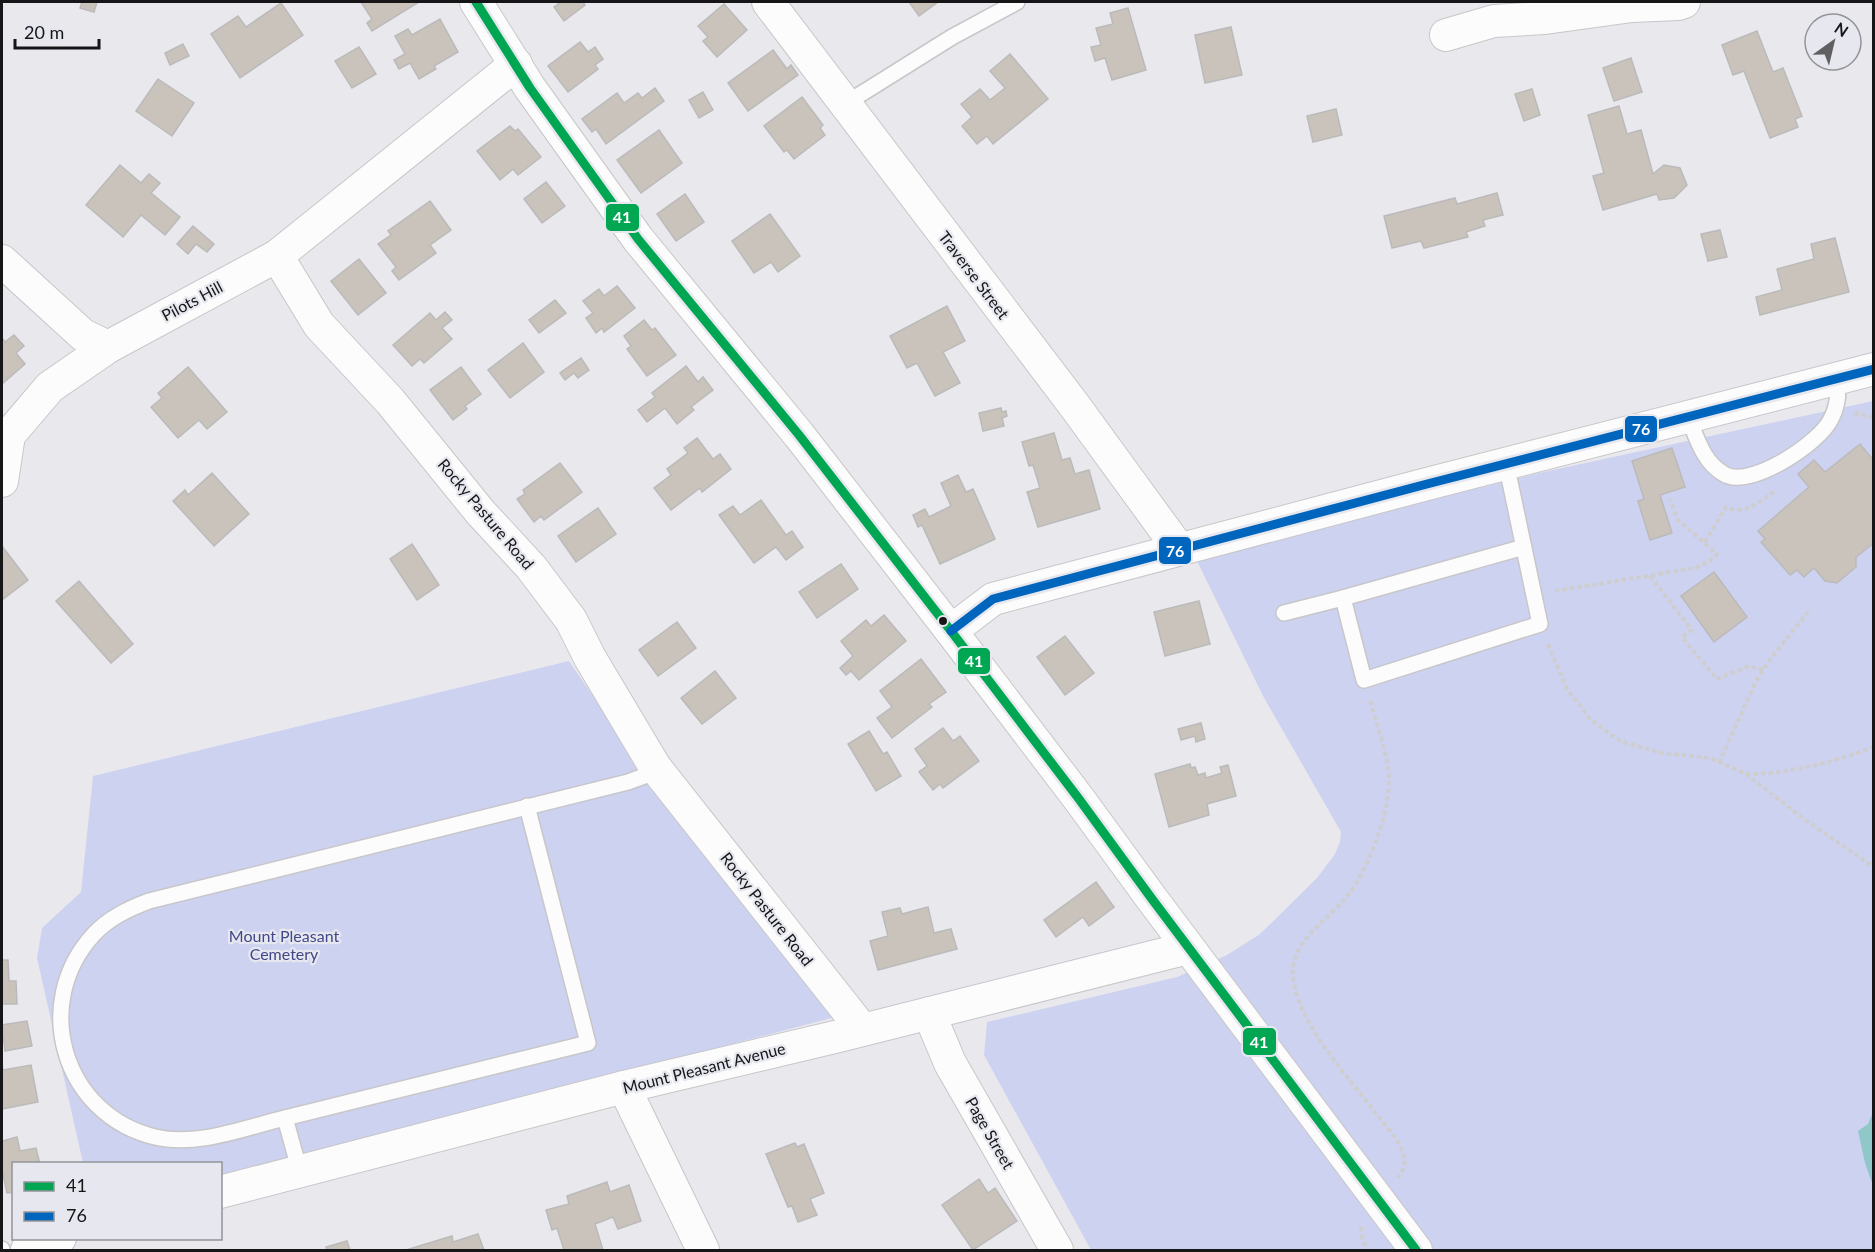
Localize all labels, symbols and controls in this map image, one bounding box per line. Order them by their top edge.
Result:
scale bar [15,12,99,50]
north arrow [1803,12,1863,72]
text: N [1831,18,1852,40]
text: 20 m [24,21,64,43]
line badge: 41 [605,203,640,232]
text: 41 [613,207,631,226]
street label: Traverse Street [935,227,1014,323]
street label: Pilots Hill [158,277,226,325]
line badge: 76 [1624,415,1658,443]
text: 76 [1632,419,1650,438]
street label: Rocky Pasture Road [435,454,538,573]
line badge: 76 [1158,536,1192,565]
text: 76 [1166,541,1184,560]
unlabelled marker [937,615,949,627]
line badge: 41 [957,647,991,675]
text: 41 [965,651,983,670]
street label: Rocky Pasture Road [717,848,818,969]
park label: Mount Pleasant Cemetery [229,926,339,963]
line badge: 41 [1242,1027,1277,1056]
text: 41 [1250,1032,1268,1051]
street label: Mount Pleasant Avenue [621,1038,787,1097]
street label: Page Street [962,1093,1019,1172]
legend [12,1162,222,1240]
text: 41 [66,1174,87,1196]
text: 76 [66,1204,87,1226]

